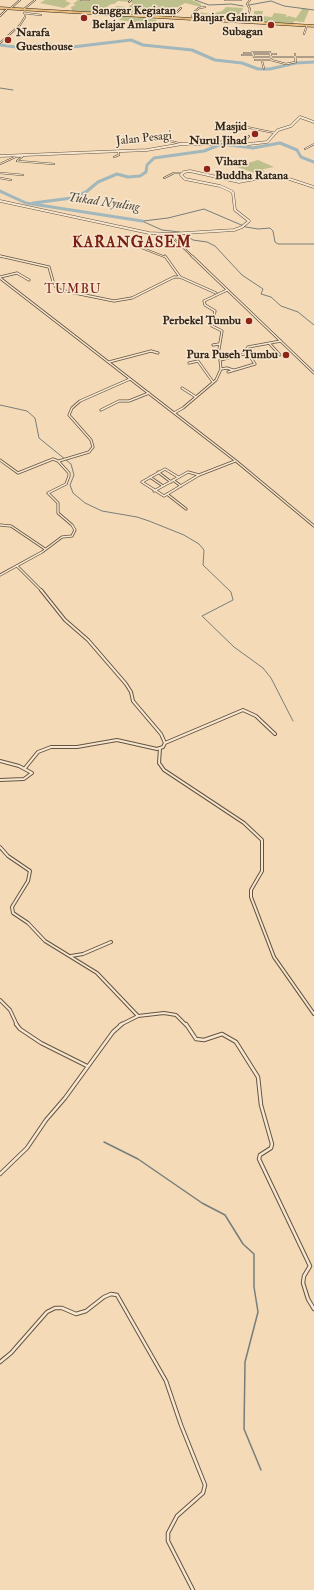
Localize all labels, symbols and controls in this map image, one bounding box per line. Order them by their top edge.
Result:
place label: Sanggar Kegiatan Belajar Amlapura [92,4,176,32]
place label: Banjar Galiran Subagan [192,11,263,39]
marker: Sanggar Kegiatan Belajar Amlapura [79,13,89,23]
marker: Banjar Galiran Subagan [266,20,276,30]
place label: Narafa Guesthouse [16,26,73,54]
marker: Narafa Guesthouse [3,35,13,45]
place label: Masjid Nurul Jihad [189,120,247,148]
street label: Jalan Pesagi [115,129,173,149]
marker: Masjid Nurul Jihad [250,129,260,139]
place label: Vihara Buddha Ratana [215,155,288,183]
marker: Vihara Buddha Ratana [202,164,212,174]
water label: Tukad Nyuling [67,190,141,216]
district label: KARANGASEM [72,235,192,253]
district label: TUMBU [44,282,102,298]
place label: Perbekel Tumbu [163,314,241,328]
marker: Perbekel Tumbu [244,316,254,326]
place label: Pura Puseh Tumbu [186,348,278,362]
marker: Pura Puseh Tumbu [281,350,291,360]

